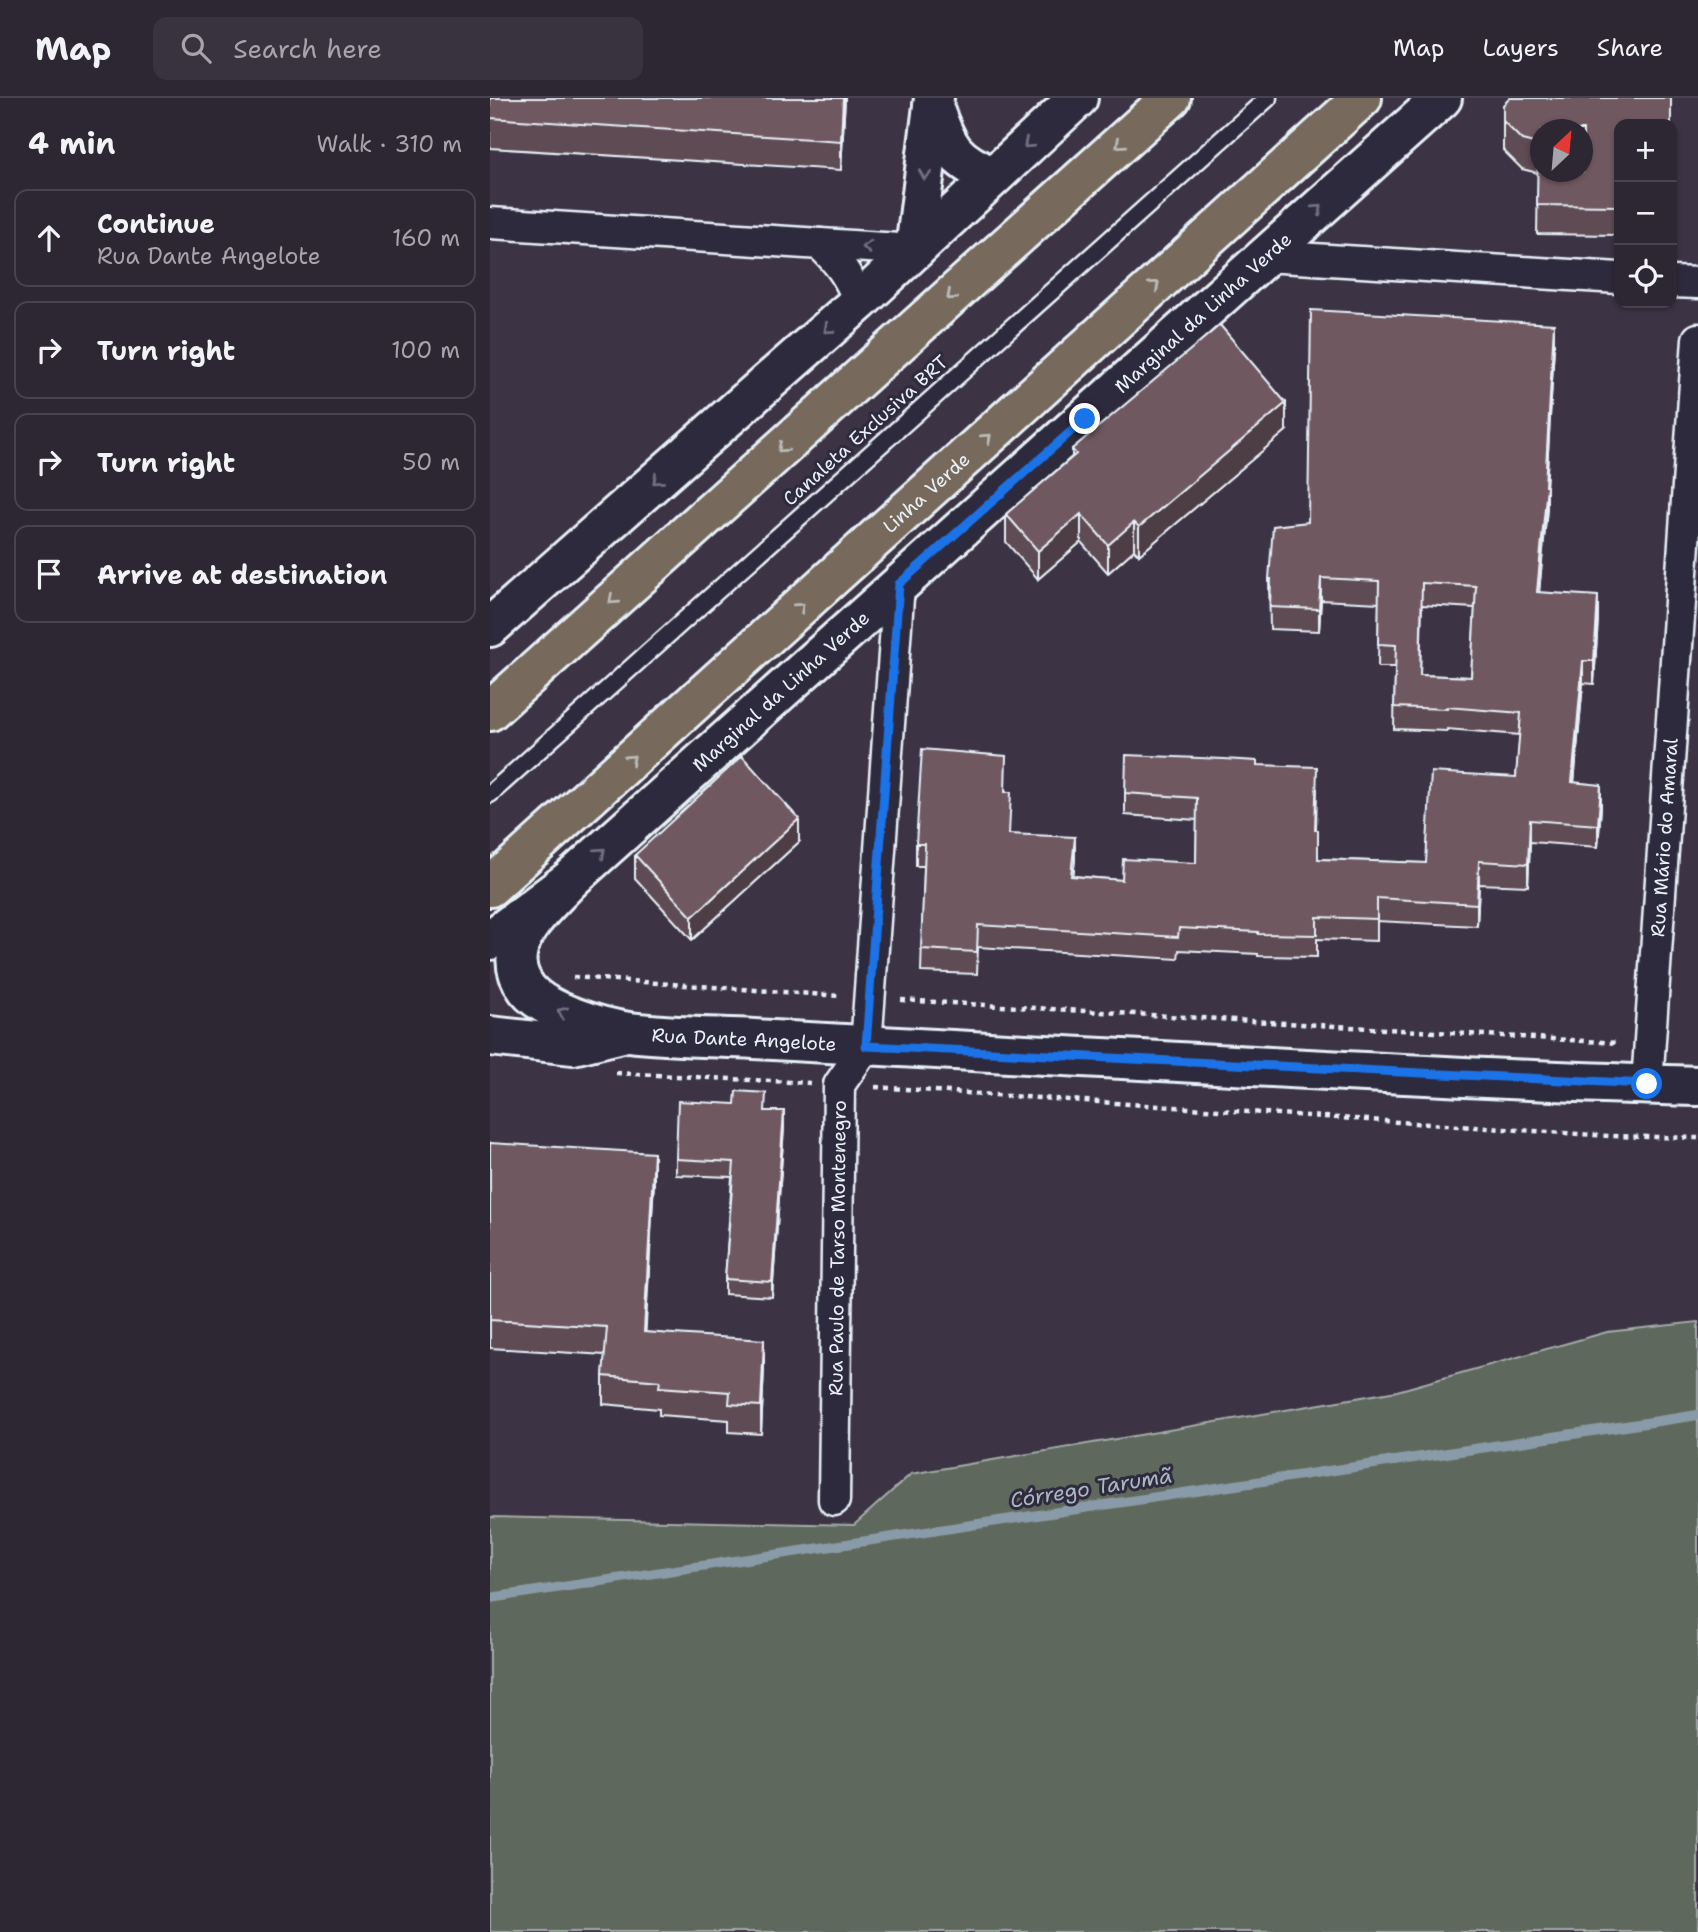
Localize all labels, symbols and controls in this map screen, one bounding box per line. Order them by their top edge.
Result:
search box [153,17,643,80]
text: Map [35,26,111,71]
icon: search [177,29,215,67]
text: Search here [233,31,382,66]
text: Map [1393,32,1444,64]
text: Layers [1482,32,1559,64]
text: Share [1597,32,1663,64]
north arrow [1530,119,1593,182]
map controls [1614,119,1677,308]
button: + [1614,119,1677,182]
text: 4 min [28,123,115,164]
text: Walk · 310 m [317,129,462,159]
one-way arrow [1115,135,1128,148]
one-way arrow [1023,136,1036,148]
one-way arrow [917,169,932,180]
button: − [1614,182,1677,245]
one-way arrow [1310,205,1323,218]
text: Continue [97,206,215,241]
icon: ahead [30,219,68,257]
text: 160 m [392,223,460,253]
street label: Marginal da Linha Verde [1109,227,1297,399]
one-way arrow [862,240,873,255]
text: Rua Dante Angelote [97,241,321,271]
button: locate [1614,245,1677,308]
one-way arrow [1147,281,1160,293]
one-way arrow [946,288,959,300]
one-way arrow [823,321,836,333]
icon: right [30,331,68,369]
text: Turn right [97,333,235,368]
text: 100 m [391,335,460,365]
street label: Canaleta Exclusiva BRT [778,349,953,511]
route end [1069,403,1100,434]
one-way arrow [979,433,992,446]
one-way arrow [777,440,790,452]
icon: right [30,443,68,481]
text: Turn right [97,445,235,480]
text: 50 m [402,447,460,477]
street label: Linha Verde [877,447,975,539]
one-way arrow [652,472,665,484]
icon: arrive [30,555,68,593]
text: Arrive at destination [97,557,387,592]
one-way arrow [608,592,621,604]
one-way arrow [792,602,805,615]
street label: Marginal da Linha Verde [687,605,875,777]
street label: Rua Mário do Amaral [1645,737,1684,938]
one-way arrow [623,755,636,768]
one-way arrow [593,848,606,860]
one-way arrow [557,1006,570,1020]
street label: Rua Dante Angelote [651,1022,837,1057]
route start [1631,1068,1662,1099]
street label: Rua Paulo de Tarso Montenegro [823,1100,852,1396]
water label: Córrego Tarumã [1008,1461,1175,1515]

